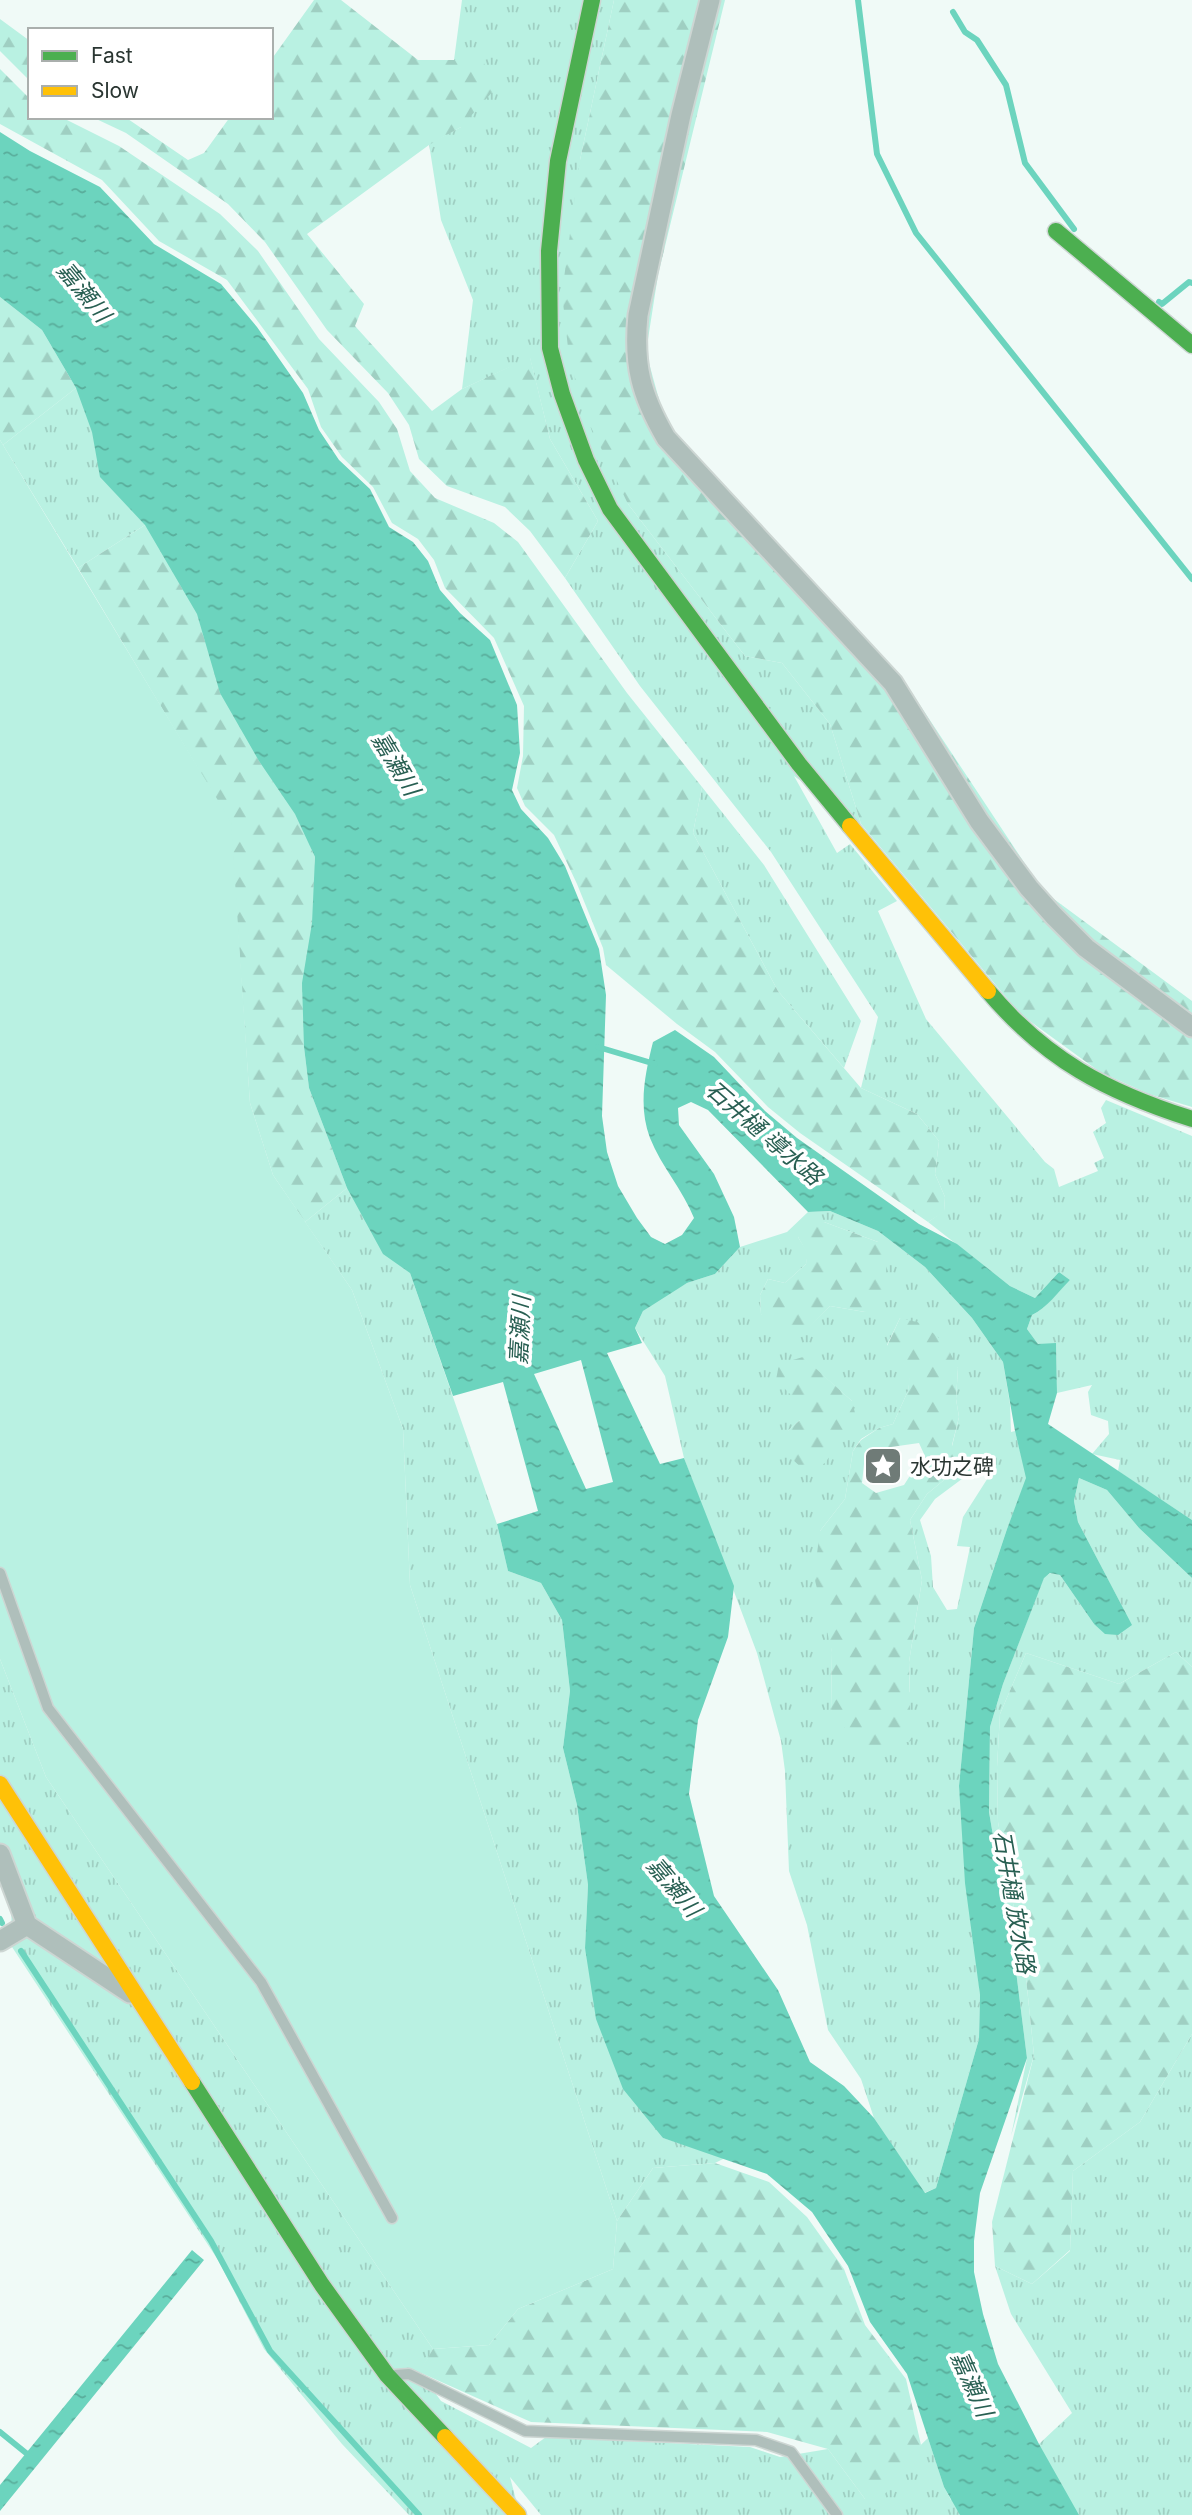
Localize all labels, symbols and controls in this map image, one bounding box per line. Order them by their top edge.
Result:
legend [28,28,273,119]
text: Fast [91,43,133,68]
text: Slow [91,78,139,103]
water label: 嘉瀬川 [51,256,118,330]
water label: 嘉瀬川 [366,727,427,803]
water label: 石井樋 導水路 [700,1075,829,1192]
water label: 嘉瀬川 [504,1292,536,1365]
place icon: 水功之碑 [862,1445,904,1487]
place label: 水功之碑 [910,1454,994,1479]
water label: 石井樋 放水路 [988,1828,1041,1978]
water label: 嘉瀬川 [641,1852,709,1925]
water label: 嘉瀬川 [945,2347,1000,2424]

